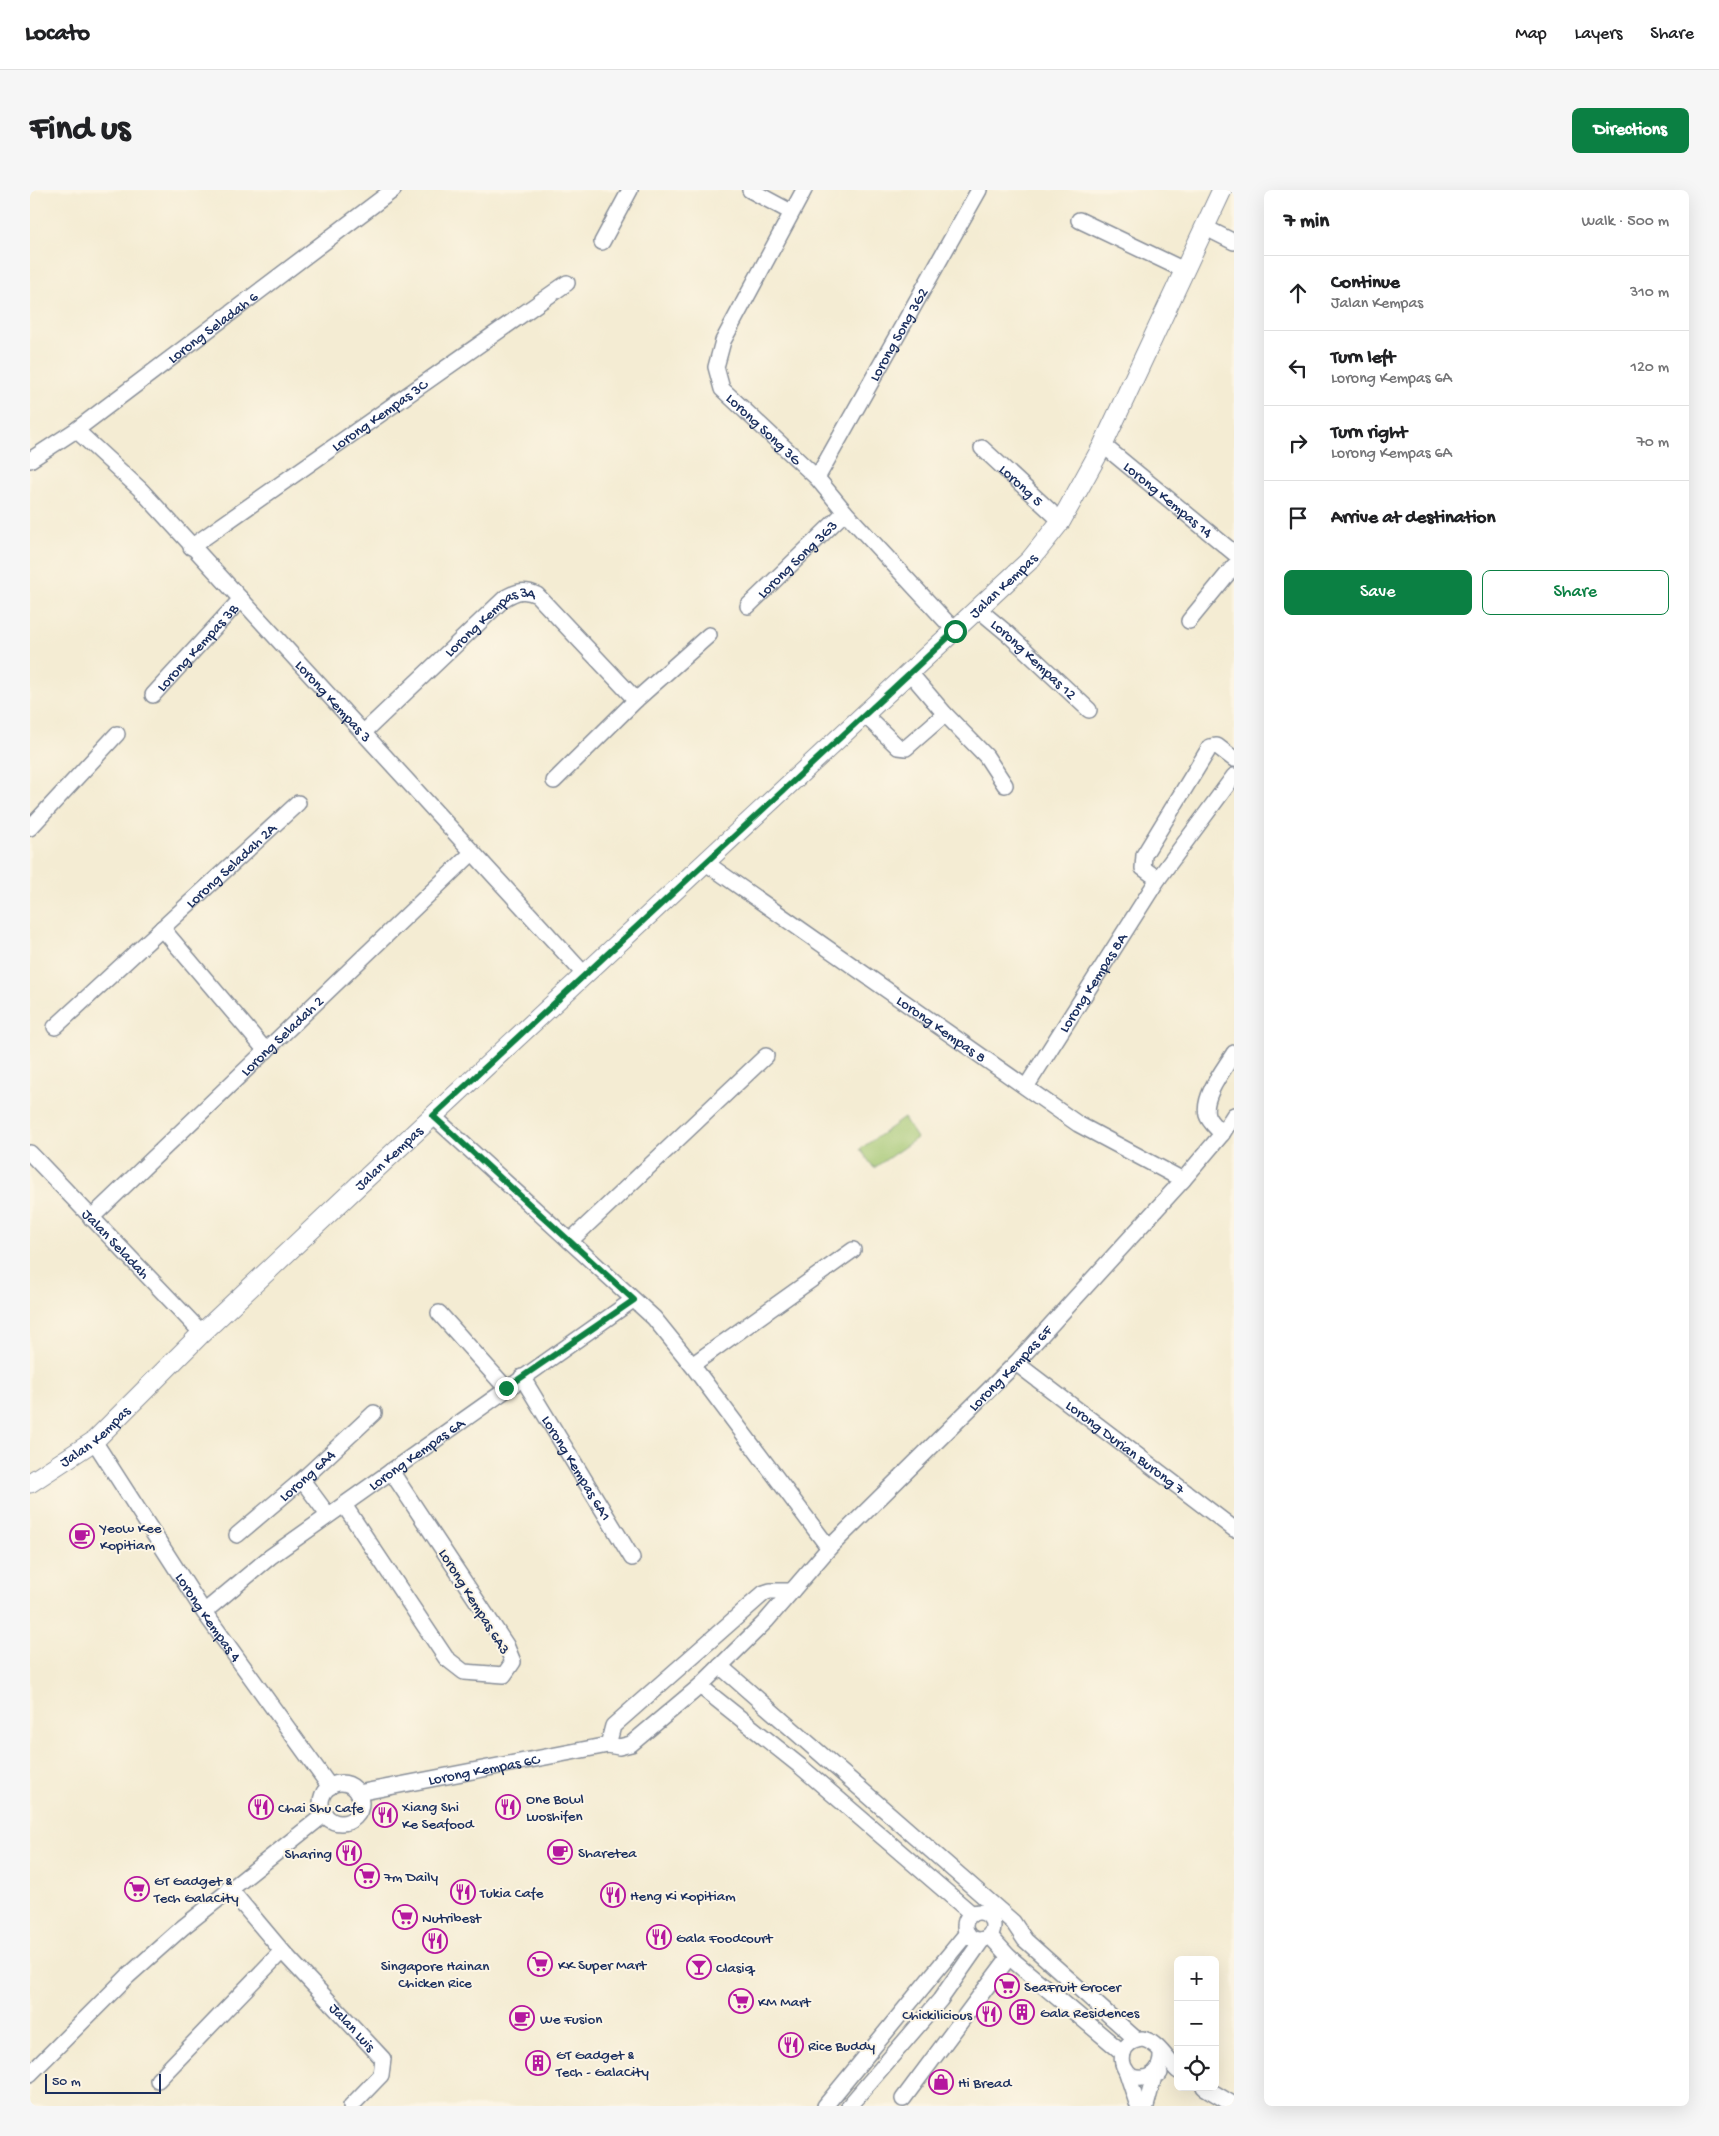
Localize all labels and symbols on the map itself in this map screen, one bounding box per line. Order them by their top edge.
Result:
street label: Lorong Song 3G2 [866,285,933,385]
street label: Lorong Seladah 6 [165,288,263,368]
street label: Lorong Kempas 3C [329,376,433,456]
street label: Lorong Song 3G [721,390,805,470]
street label: Lorong Kempas 14 [1119,459,1216,543]
street label: Lorong 5 [995,461,1046,511]
street label: Lorong Song 3G3 [754,517,842,603]
street label: Jalan Kempas [966,550,1043,623]
street label: Lorong Kempas 3A [442,584,539,662]
street label: Lorong Kempas 3B [154,601,243,696]
street label: Lorong Kempas 12 [986,616,1079,704]
route start [944,620,967,643]
street label: Lorong Kempas 3 [290,657,375,747]
street label: Lorong Seladah 2A [183,819,282,913]
street label: Lorong Kempas 8A [1056,929,1133,1036]
street label: Lorong Kempas 8 [892,992,989,1068]
street label: Lorong Seladah 2 [238,993,328,1081]
street label: Jalan Kempas [352,1123,428,1195]
street label: Jalan Seladah [77,1206,153,1284]
street label: Lorong Kempas 6F [966,1322,1058,1416]
route end [495,1377,518,1400]
street label: Lorong Durian Burong 7 [1061,1397,1189,1500]
street label: Jalan Kempas [57,1403,135,1472]
street label: Lorong Kempas 6A1 [537,1413,614,1524]
street label: Lorong Kempas 6A [366,1414,470,1495]
street label: Lorong 6A4 [276,1447,340,1506]
place label: Yeow Kee Kopitiam [98,1520,162,1555]
cafe icon: Yeow Kee Kopitiam [69,1523,95,1549]
street label: Lorong Kempas 6A3 [434,1546,513,1658]
street label: Lorong Kempas 4 [170,1570,244,1666]
street label: Lorong Kempas 6C [427,1751,542,1790]
place label: One Bowl Luoshifen [526,1791,584,1826]
restaurant icon: Chai Shu Cafe [248,1794,274,1820]
restaurant icon: One Bowl Luoshifen [495,1794,521,1820]
place label: Xiang Shi Ke Seafood [401,1799,475,1834]
place label: Chai Shu Cafe [278,1800,364,1818]
restaurant icon: Xiang Shi Ke Seafood [372,1802,398,1828]
cafe icon: Sharetea [547,1839,573,1865]
restaurant icon: Sharing [336,1840,362,1866]
place label: Sharetea [578,1845,637,1863]
place label: Sharing [284,1846,332,1864]
supermarket icon: 7m Daily [354,1863,380,1889]
place label: 7m Daily [383,1869,439,1887]
place label: GT Gadget & Tech GalaCity [153,1873,239,1908]
supermarket icon: GT Gadget & Tech GalaCity [124,1876,150,1902]
restaurant icon: Tukia Cafe [450,1879,476,1905]
restaurant icon: Heng Ki Kopitiam [600,1882,626,1908]
place label: Tukia Cafe [479,1885,544,1903]
place label: Heng Ki Kopitiam [630,1888,736,1906]
supermarket icon: Nutribest [392,1904,418,1930]
place label: Nutribest [422,1910,483,1928]
restaurant icon: Gala Foodcourt [646,1924,672,1950]
restaurant icon: Singapore Hainan Chicken Rice [422,1928,448,1954]
place label: Gala Foodcourt [676,1930,774,1948]
supermarket icon: KK Super Mart [527,1951,553,1977]
bar icon: Clasiq [686,1954,712,1980]
place label: KK Super Mart [558,1957,648,1975]
place label: Singapore Hainan Chicken Rice [381,1958,489,1993]
place label: Clasiq [716,1960,756,1978]
supermarket icon: SeaFruit Grocer [994,1973,1020,1999]
place label: SeaFruit Grocer [1024,1979,1122,1997]
supermarket icon: KM Mart [728,1988,754,2014]
place label: KM Mart [758,1994,812,2012]
building icon: Gala Residences [1009,1999,1035,2025]
street label: Jalan Luis [324,2000,379,2056]
restaurant icon: Chickilicious [976,2001,1002,2027]
cafe icon: We Fusion [509,2005,535,2031]
place label: Gala Residences [1040,2005,1140,2023]
place label: Chickilicious [902,2007,972,2025]
place label: We Fusion [540,2011,602,2029]
restaurant icon: Rice Buddy [778,2032,804,2058]
place label: Rice Buddy [808,2038,876,2056]
place label: GT Gadget & Tech - GalaCity [555,2047,649,2082]
building icon: GT Gadget & Tech - GalaCity [525,2050,551,2076]
shop icon: Hi Bread [928,2069,954,2095]
scale bar [45,2071,161,2094]
place label: Hi Bread [958,2075,1012,2093]

